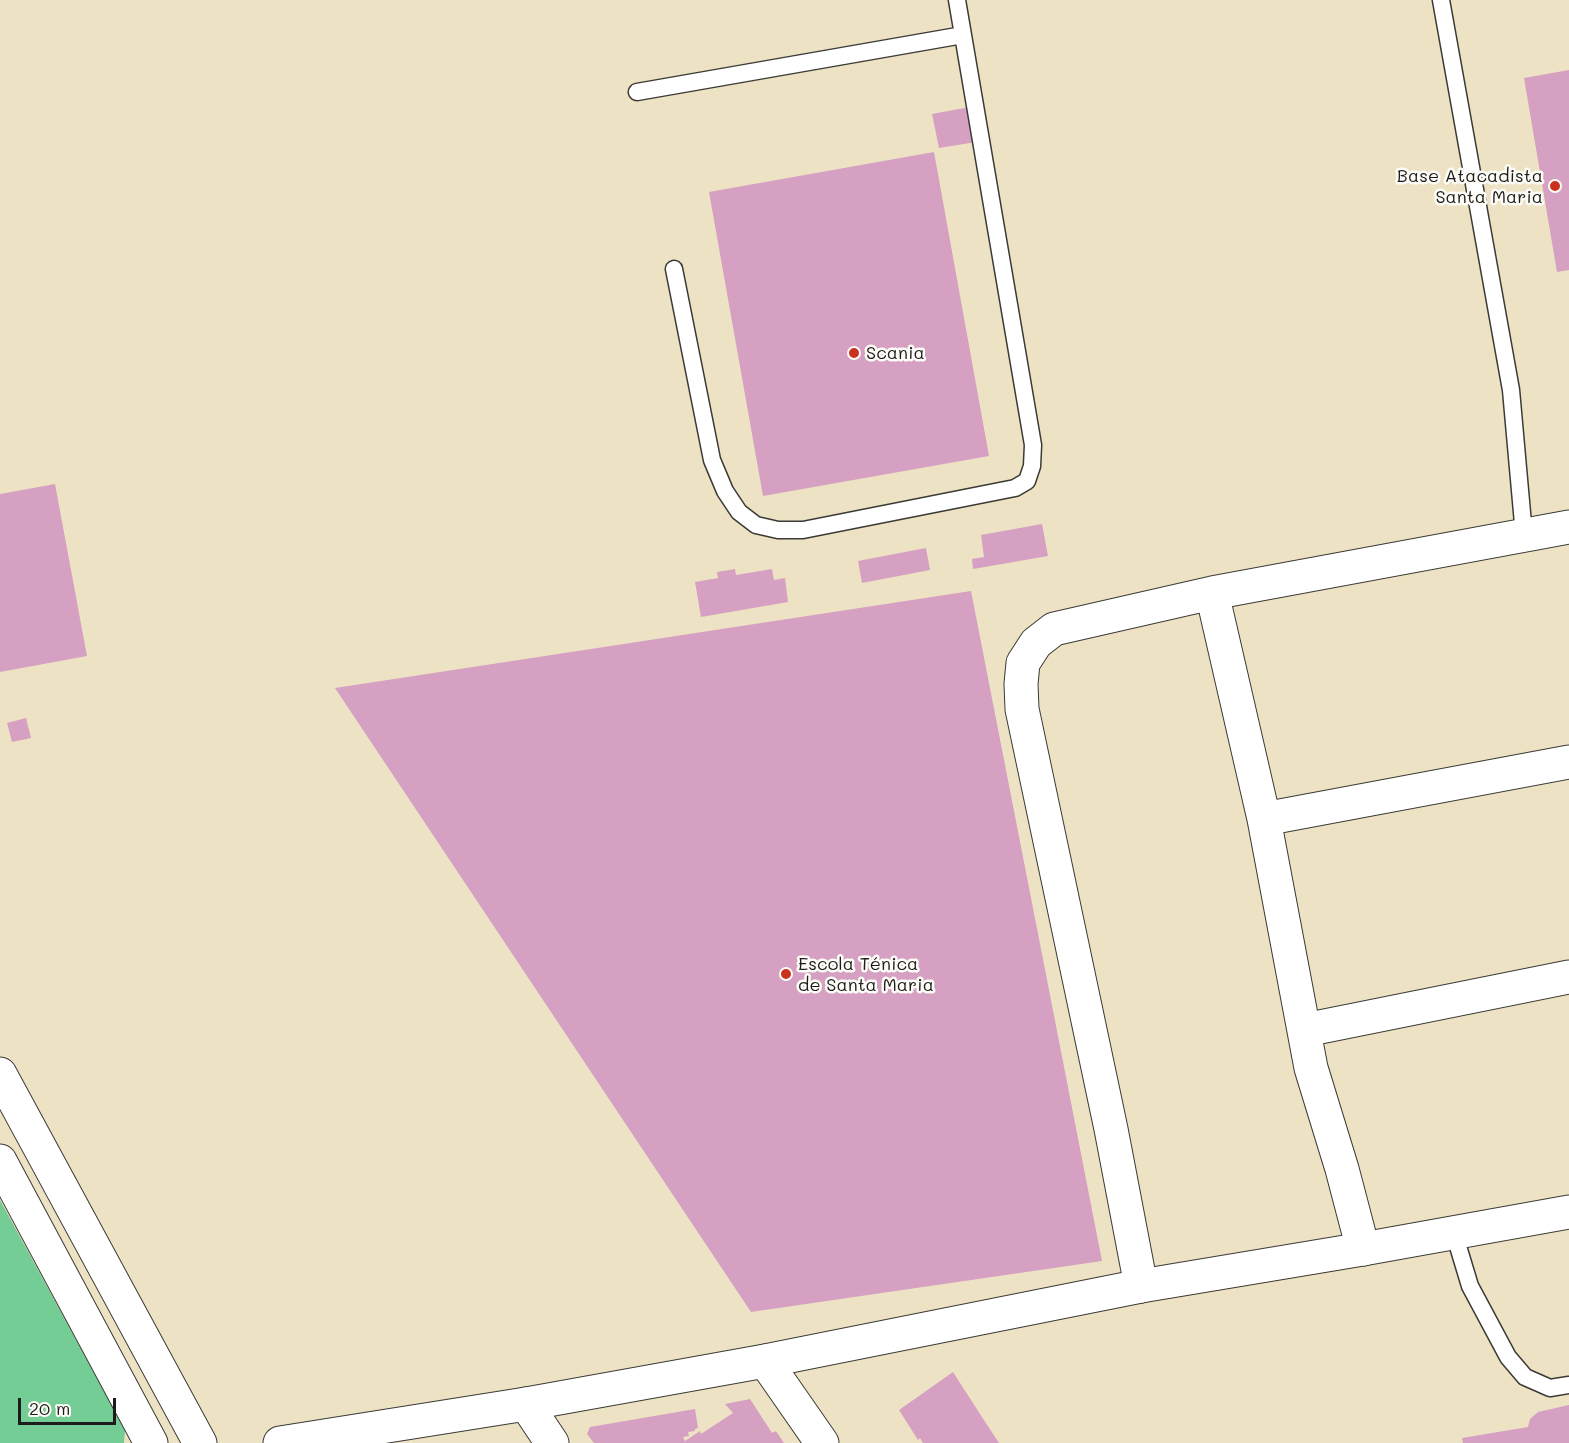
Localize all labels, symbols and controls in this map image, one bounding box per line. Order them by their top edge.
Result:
place label: Base Atacadista Santa Maria [1397,165,1543,207]
marker: Base Atacadista Santa Maria [1548,179,1562,193]
place label: Scania [866,342,925,364]
marker: Scania [847,346,861,360]
place label: Escola Ténica de Santa Maria [798,953,934,996]
marker: Escola Ténica de Santa Maria [779,967,793,981]
scale bar [21,1386,118,1424]
text: 20 m [29,1396,70,1420]

